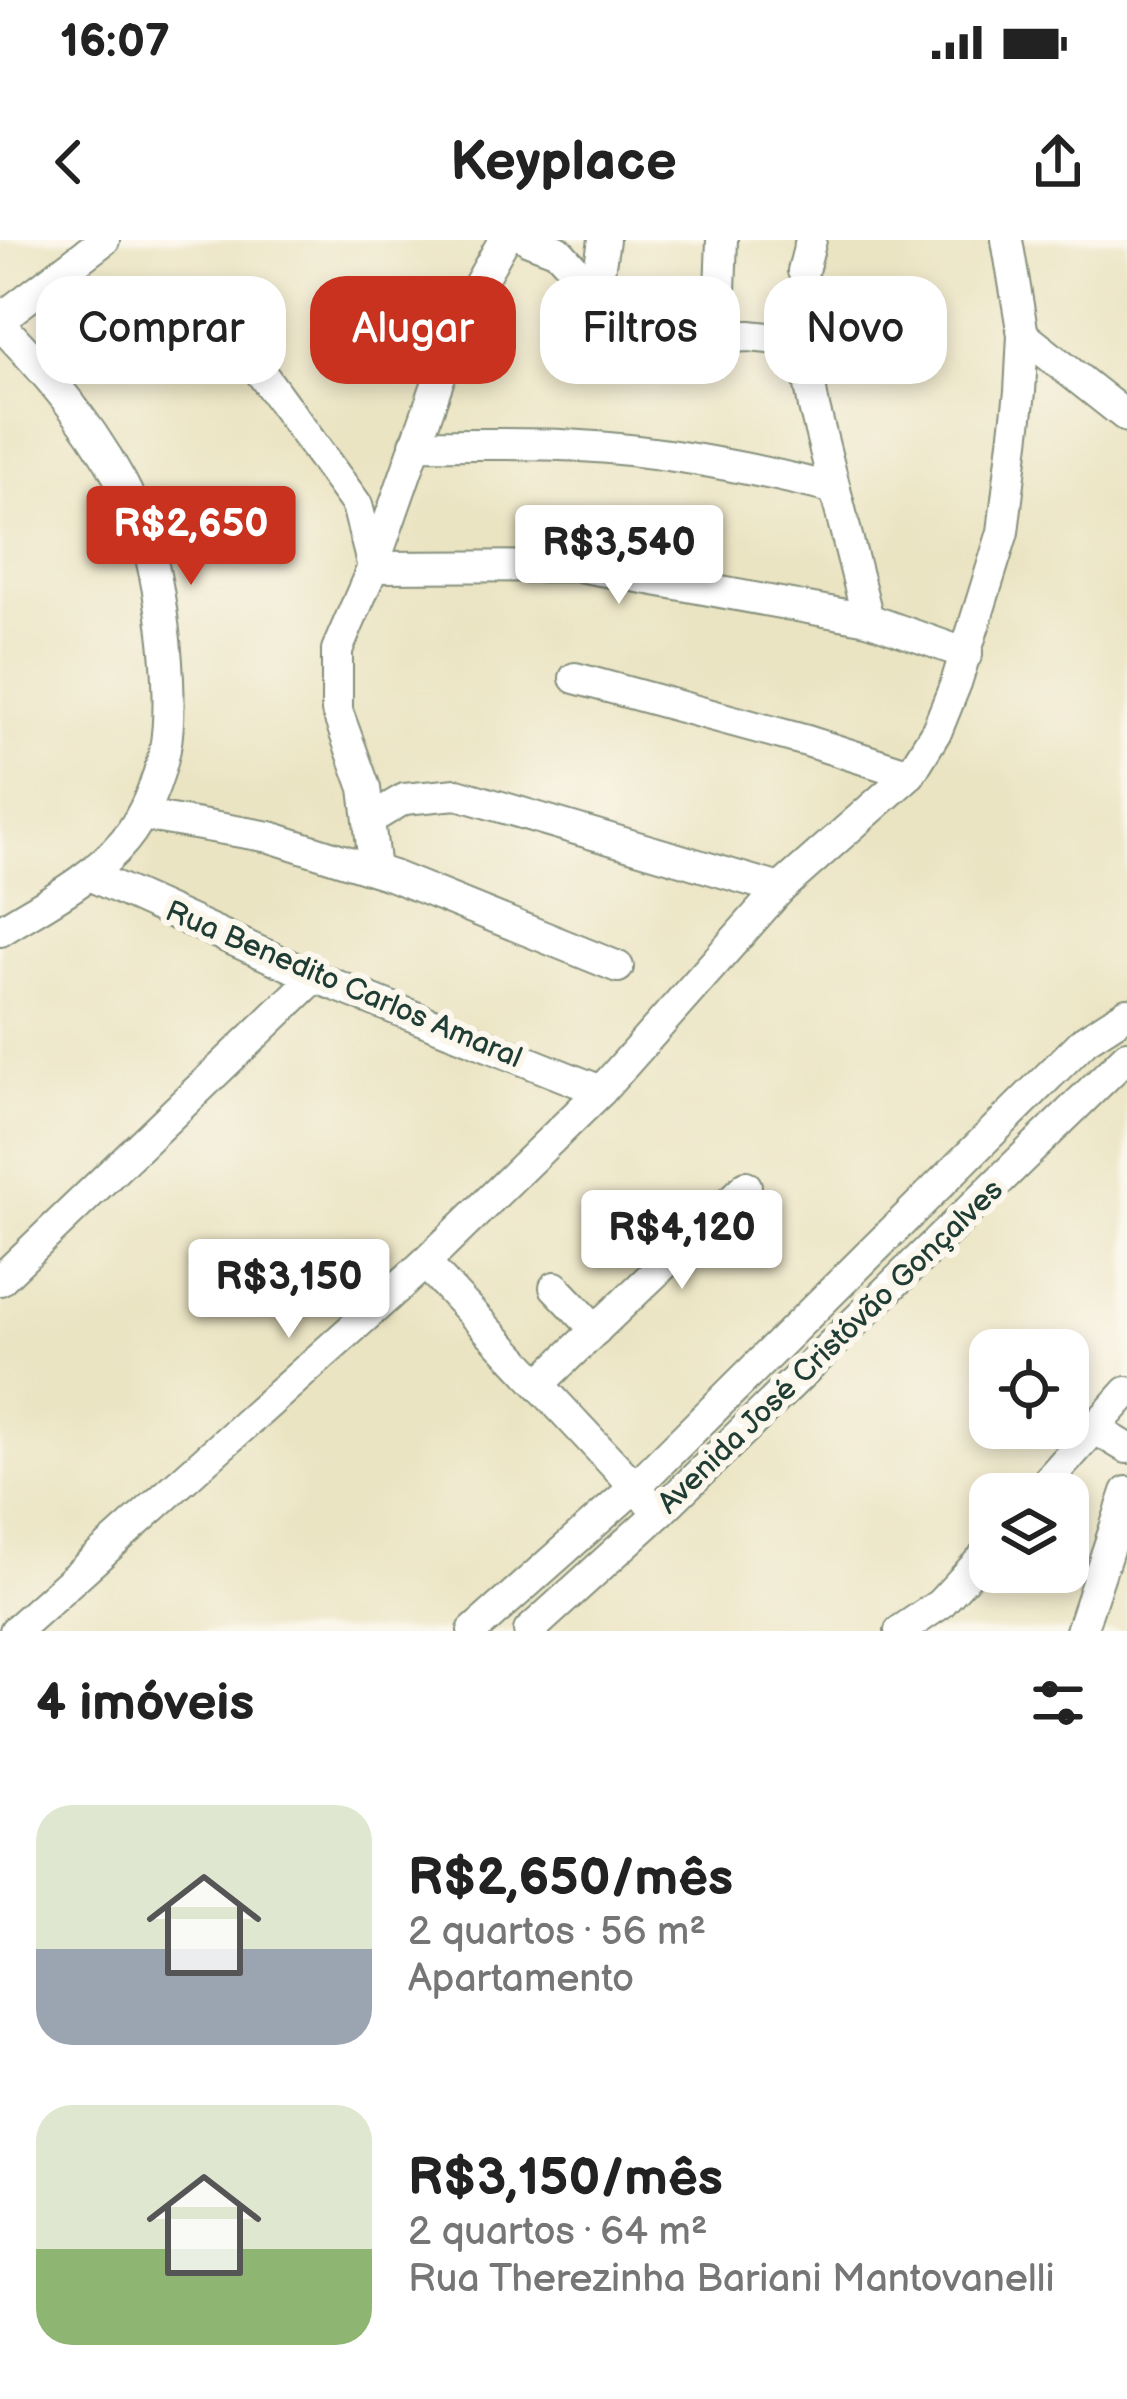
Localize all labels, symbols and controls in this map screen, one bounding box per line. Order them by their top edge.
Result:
text: 16:07 [60,15,170,70]
icon: back [36,129,102,195]
icon: share [1025,129,1091,195]
text: Keyplace [450,130,677,195]
chip: Comprar [36,276,286,384]
chip: Alugar [310,276,516,384]
chip: Filtros [540,276,740,384]
chip: Novo [764,276,947,384]
pin: R$2,650 [80,486,302,588]
text: R$2,650 [114,501,268,548]
pin: R$3,540 [508,505,730,607]
text: R$3,540 [542,520,696,567]
street label: Rua Benedito Carlos Amaral [160,893,527,1076]
street label: Avenida José Cristóvão Gonçalves [651,1172,1011,1521]
pin: R$4,120 [571,1190,793,1292]
text: R$4,120 [608,1205,756,1252]
pin: R$3,150 [178,1239,400,1341]
text: R$3,150 [215,1254,363,1301]
map controls [969,1329,1089,1593]
button: locate [969,1329,1089,1449]
button: layers [969,1473,1089,1593]
icon: filters [1025,1670,1091,1736]
text: 4 imóveis [36,1673,254,1734]
text: R$2,650/mês [408,1848,733,1909]
icon: home [132,1853,276,1997]
text: 2 quartos · 56 m² [408,1909,706,1956]
text: Apartamento [408,1956,634,2003]
text: R$3,150/mês [408,2148,723,2209]
icon: home [132,2153,276,2297]
text: 2 quartos · 64 m² [408,2209,708,2256]
text: Rua Therezinha Bariani Mantovanelli [408,2256,1055,2303]

